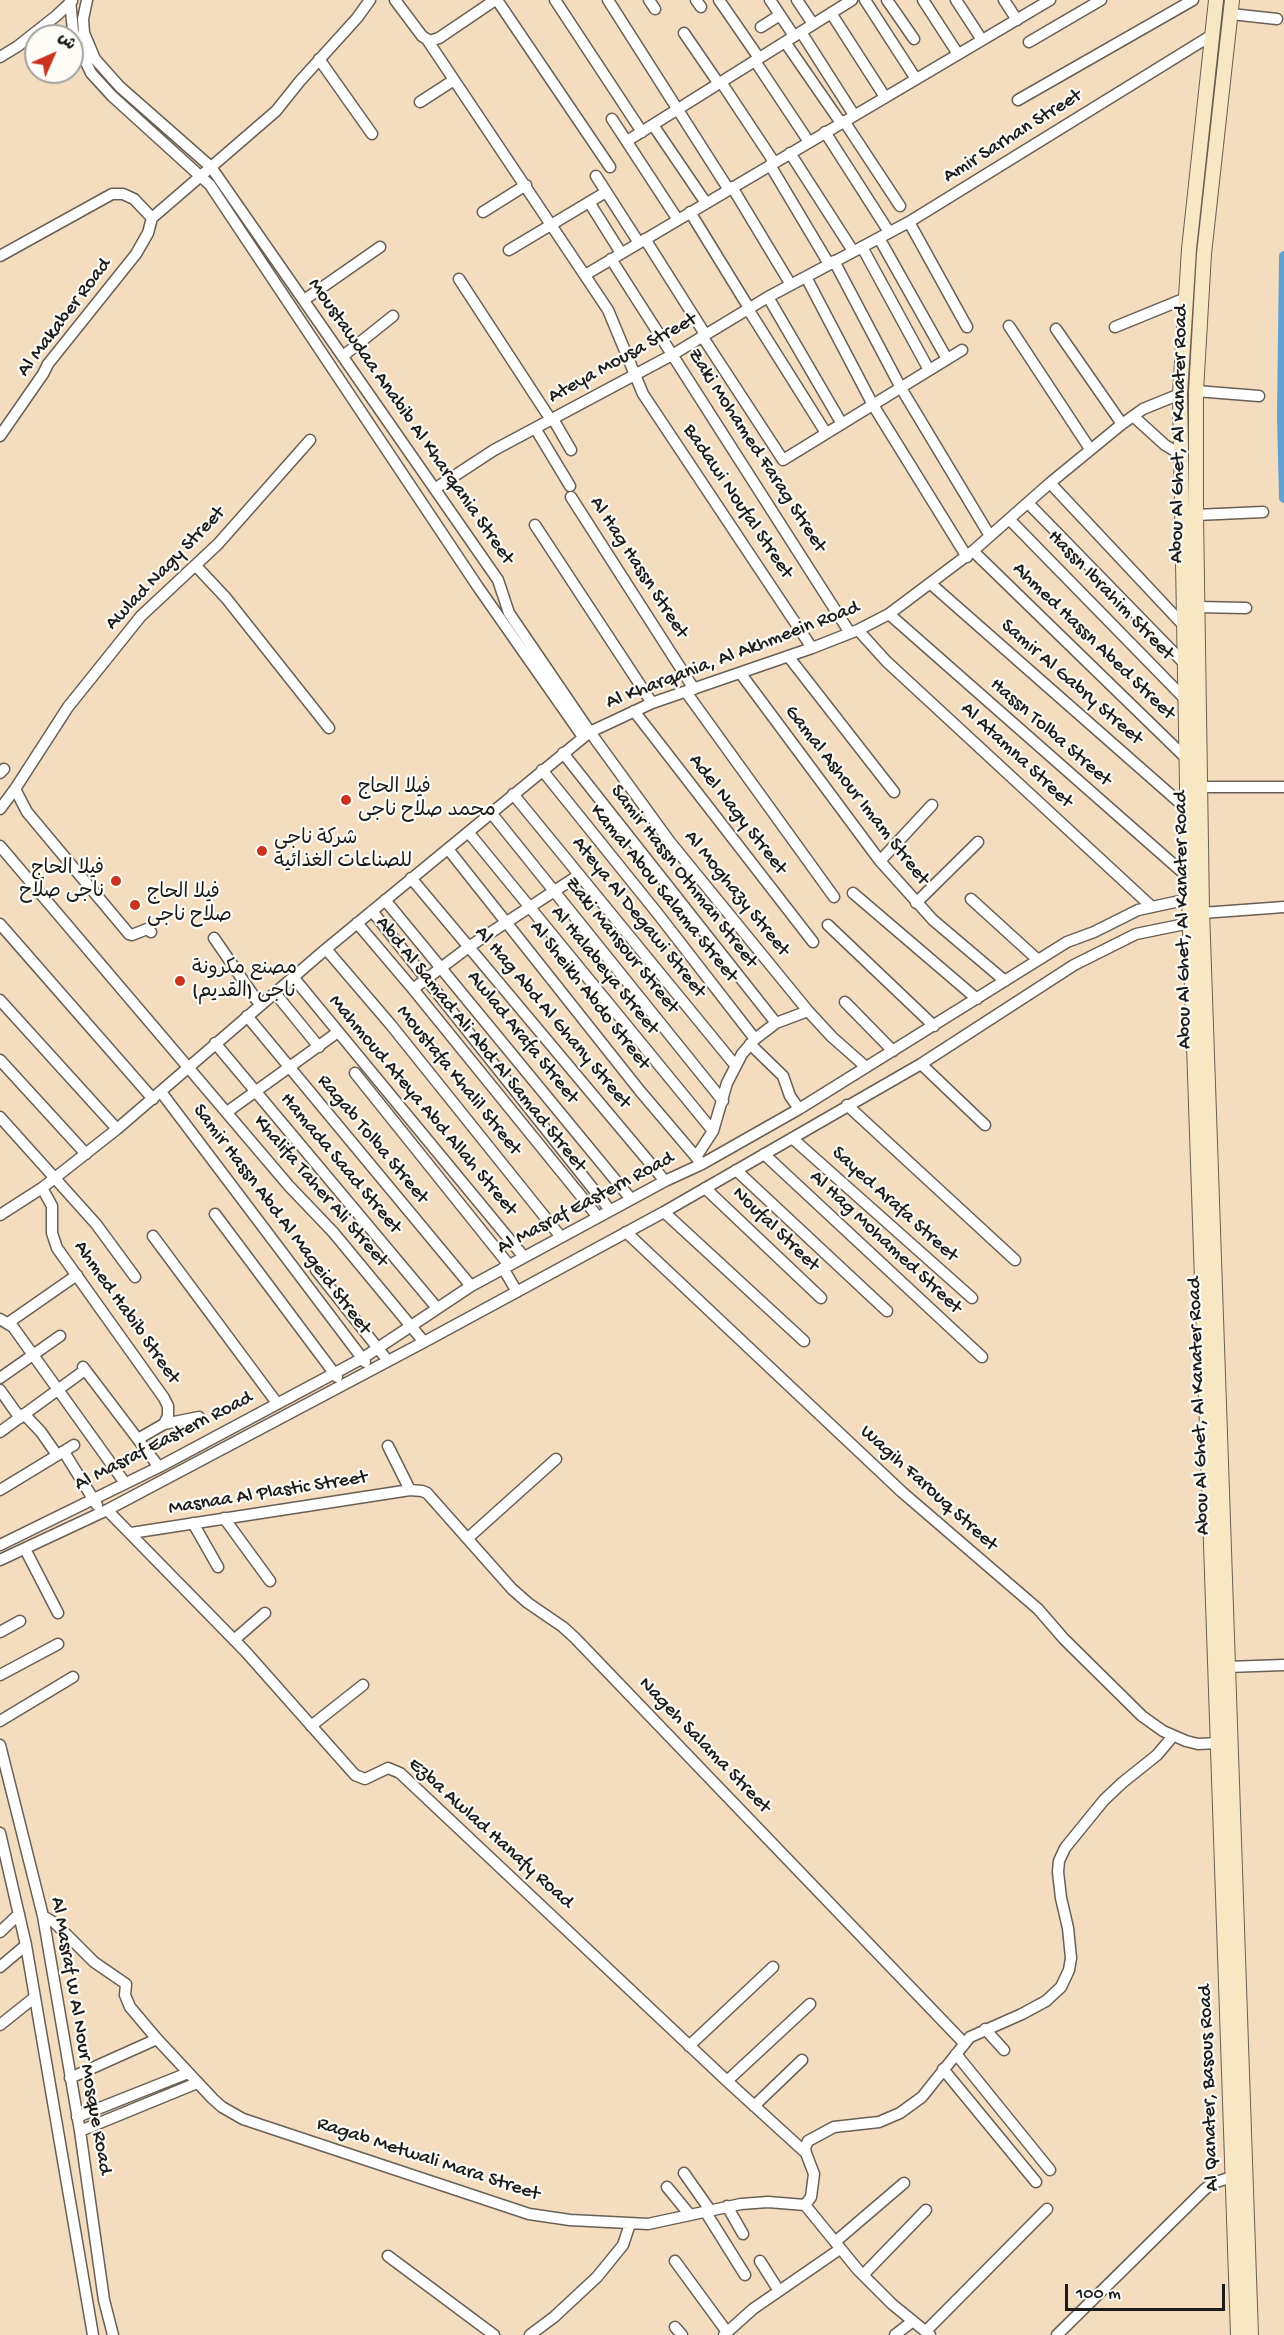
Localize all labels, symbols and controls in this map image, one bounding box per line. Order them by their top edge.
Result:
north arrow [24,24,84,84]
text: ش [53,29,79,55]
street label: Amir Sarhan Street [939,85,1087,189]
street label: Al Makaber Road [13,254,117,382]
street label: Moustawdaa Anabib Al Kharqania Street [302,274,518,570]
street label: Abou Al Ghet, Al Kanater Road [1166,305,1194,563]
street label: Ateya Mousa Street [545,308,701,410]
street label: Zaki Mohamed Farag Street [681,345,831,557]
street label: Badawi Noufal Street [676,420,798,584]
street label: Al Hag Hassn Street [583,493,693,643]
street label: Awlad Nagy Street [101,502,231,636]
street label: Hassn Ibrahim Street [1041,526,1179,666]
street label: Ahmed Hassn Abed Street [1006,558,1180,726]
street label: Al Kharqania, Al Akhmeein Road [603,597,863,715]
street label: Samir Al Gabry Street [995,615,1147,751]
street label: Hassn Tolba Street [984,674,1116,792]
street label: Al Atamna Street [955,698,1077,814]
street label: Gamal Ashour Imam Street [778,701,934,891]
street label: Adel Nagy Street [682,750,792,880]
place label: فيلا الحاج محمد صلاح ناجى [358,777,496,824]
street label: Samir Hassn Othman Street [604,781,762,973]
street label: Abou Al Ghet, Al Kanater Road [1170,791,1198,1049]
marker: فيلا الحاج محمد صلاح ناجى [339,793,353,807]
street label: Kamal Abou Salama Street [584,800,742,988]
street label: Al Moghazy Street [678,826,794,962]
place label: شركة ناجى للصناعات الغذائية [274,828,412,875]
street label: Ateya Al Degawi Street [566,832,710,1004]
marker: شركة ناجى للصناعات الغذائية [255,844,269,858]
place label: فيلا الحاج ناجى صلاح [19,858,104,905]
street label: Zaki Mansour Street [559,873,683,1019]
marker: فيلا الحاج ناجى صلاح [109,874,123,888]
place label: فيلا الحاج صلاح ناجى [147,882,232,929]
marker: فيلا الحاج صلاح ناجى [128,898,142,912]
street label: Al Halabeya Street [545,902,663,1040]
street label: Abd Al Samad Ali Abd Al Samad Street [369,912,591,1178]
street label: Al Sheikh Abdo Street [523,917,655,1075]
street label: Al Hag Abd Al Ghany Street [469,922,635,1114]
place label: مصنع مكرونة ناجى (القديم) [192,958,297,1005]
street label: Awlad Arafa Street [461,967,583,1109]
marker: مصنع مكرونة ناجى (القديم) [173,974,187,988]
street label: Mahmoud Ateya Abd Allah Street [322,990,522,1222]
street label: Moustafa Khalil Street [390,1001,526,1161]
street label: Ragab Tolba Street [311,1070,433,1210]
street label: Hamada Saad Street [274,1089,406,1239]
street label: Samir Hassn Abd Al Mageid Street [186,1100,376,1340]
street label: Khalifa Taher Ali Street [247,1111,393,1273]
street label: Sayed Arafa Street [826,1142,962,1268]
street label: Al Masraf Eastern Road [494,1147,678,1261]
street label: Al Hag Mohamed Street [804,1166,966,1320]
street label: Noufal Street [726,1182,824,1278]
street label: Ahmed Habib Street [68,1237,184,1389]
street label: Abou Al Ghet, Al Kanater Road [1184,1277,1216,1535]
street label: Al Masraf Eastern Road [71,1387,257,1497]
street label: Wagih Farouq Street [854,1421,1002,1557]
street label: Masnaa Al Plastic Street [167,1466,369,1522]
street label: Nageh Salama Street [633,1673,775,1819]
street label: Ezba Awlad Hanafy Road [402,1753,578,1915]
street label: Al Masraf W Al Nour Mosque Road [44,1895,116,2177]
street label: Al Qanater, Basous Road [1194,1984,1226,2192]
street label: Ragab Metwali Mara Street [313,2113,543,2207]
scale bar [1068,2272,1228,2310]
text: 100 m [1076,2284,1121,2305]

